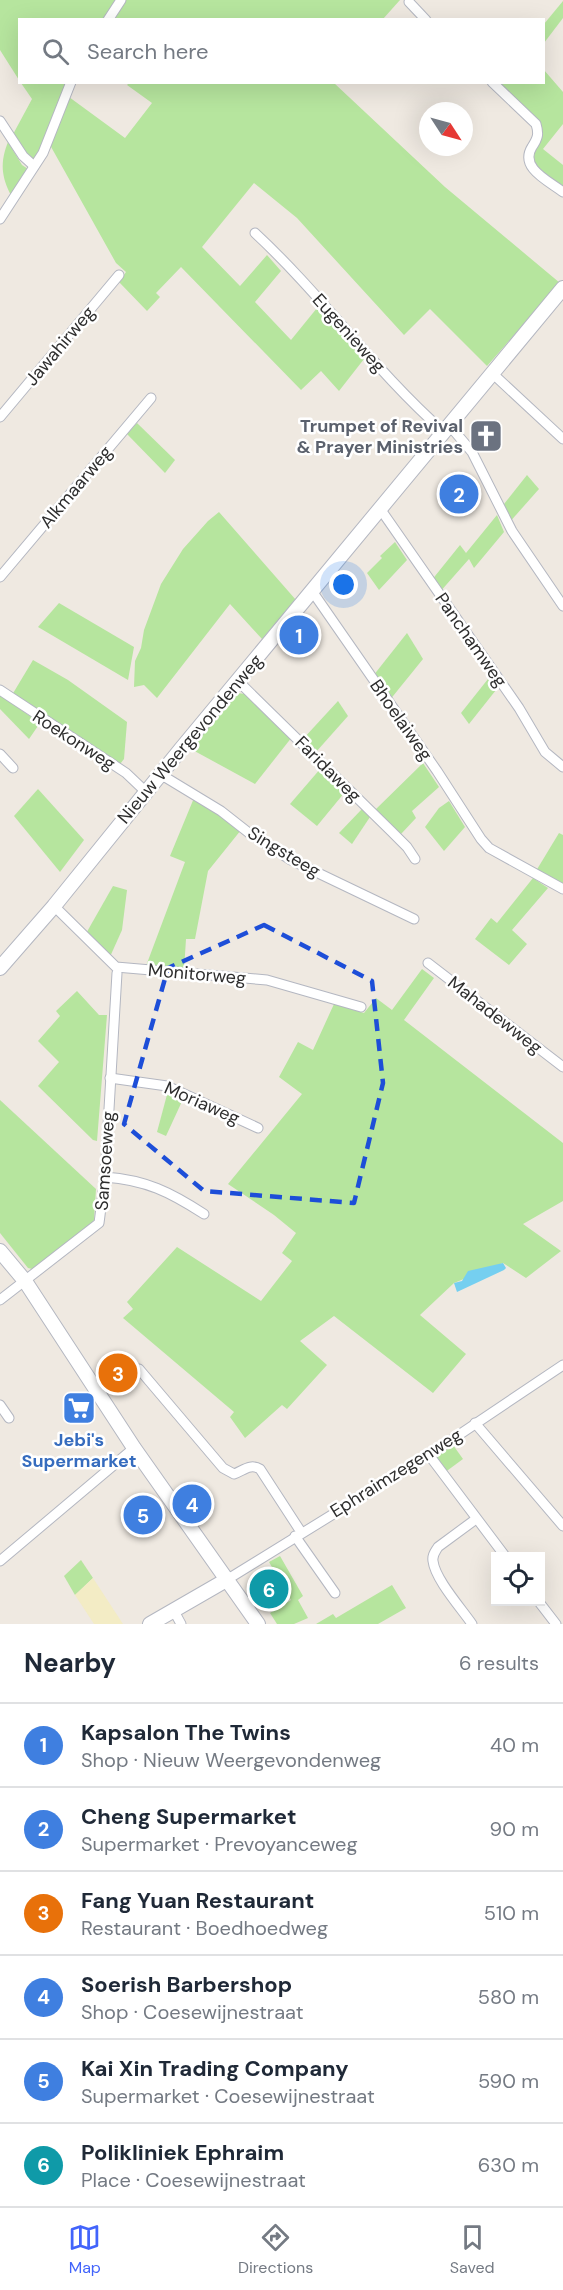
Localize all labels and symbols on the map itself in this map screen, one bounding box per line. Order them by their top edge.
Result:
north arrow [419,102,473,156]
street label: Eugenieweg [307,288,391,378]
street label: Jawahirweg [20,301,100,391]
place label: Trumpet of Revival & Prayer Ministries [297,414,463,459]
church icon: Trumpet of Revival & Prayer Ministries [468,418,504,454]
street label: Alkmaarweg [34,441,118,533]
pin: 2 [440,472,478,516]
your location [329,570,358,599]
street label: Panchamweg [430,588,512,692]
pin: 1 [280,612,318,658]
street label: Nieuw Weergevondenweg [112,649,268,829]
street label: Bhoelaiweg [364,675,438,765]
street label: Roekonweg [28,704,120,776]
street label: Faridaweg [290,731,366,807]
street label: Singsteeg [243,821,325,883]
street label: Monitorweg [147,958,247,990]
street label: Mahadewweg [443,971,547,1059]
street label: Moriaweg [161,1076,243,1130]
street label: Samsoeweg [90,1111,120,1211]
pin: 3 [98,1350,138,1396]
supermarket icon: Jebi's Supermarket [61,1390,97,1426]
street label: Ephraimzegenweg [326,1423,466,1523]
place label: Jebi's Supermarket [22,1428,136,1473]
pin: 4 [172,1482,212,1526]
pin: 5 [124,1492,162,1538]
pin: 6 [250,1566,288,1612]

